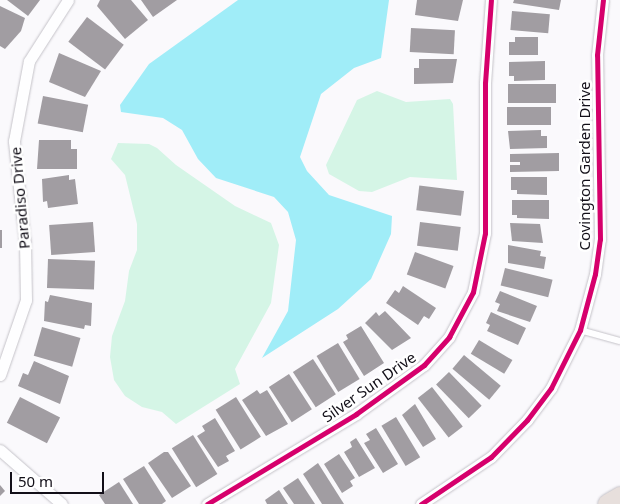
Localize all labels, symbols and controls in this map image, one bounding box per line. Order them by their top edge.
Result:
street label: Covington Garden Drive [576,81,594,251]
street label: Paradiso Drive [7,146,33,250]
street label: Silver Sun Drive [319,348,419,426]
scale bar [12,462,106,494]
text: 50 m [18,471,53,491]

